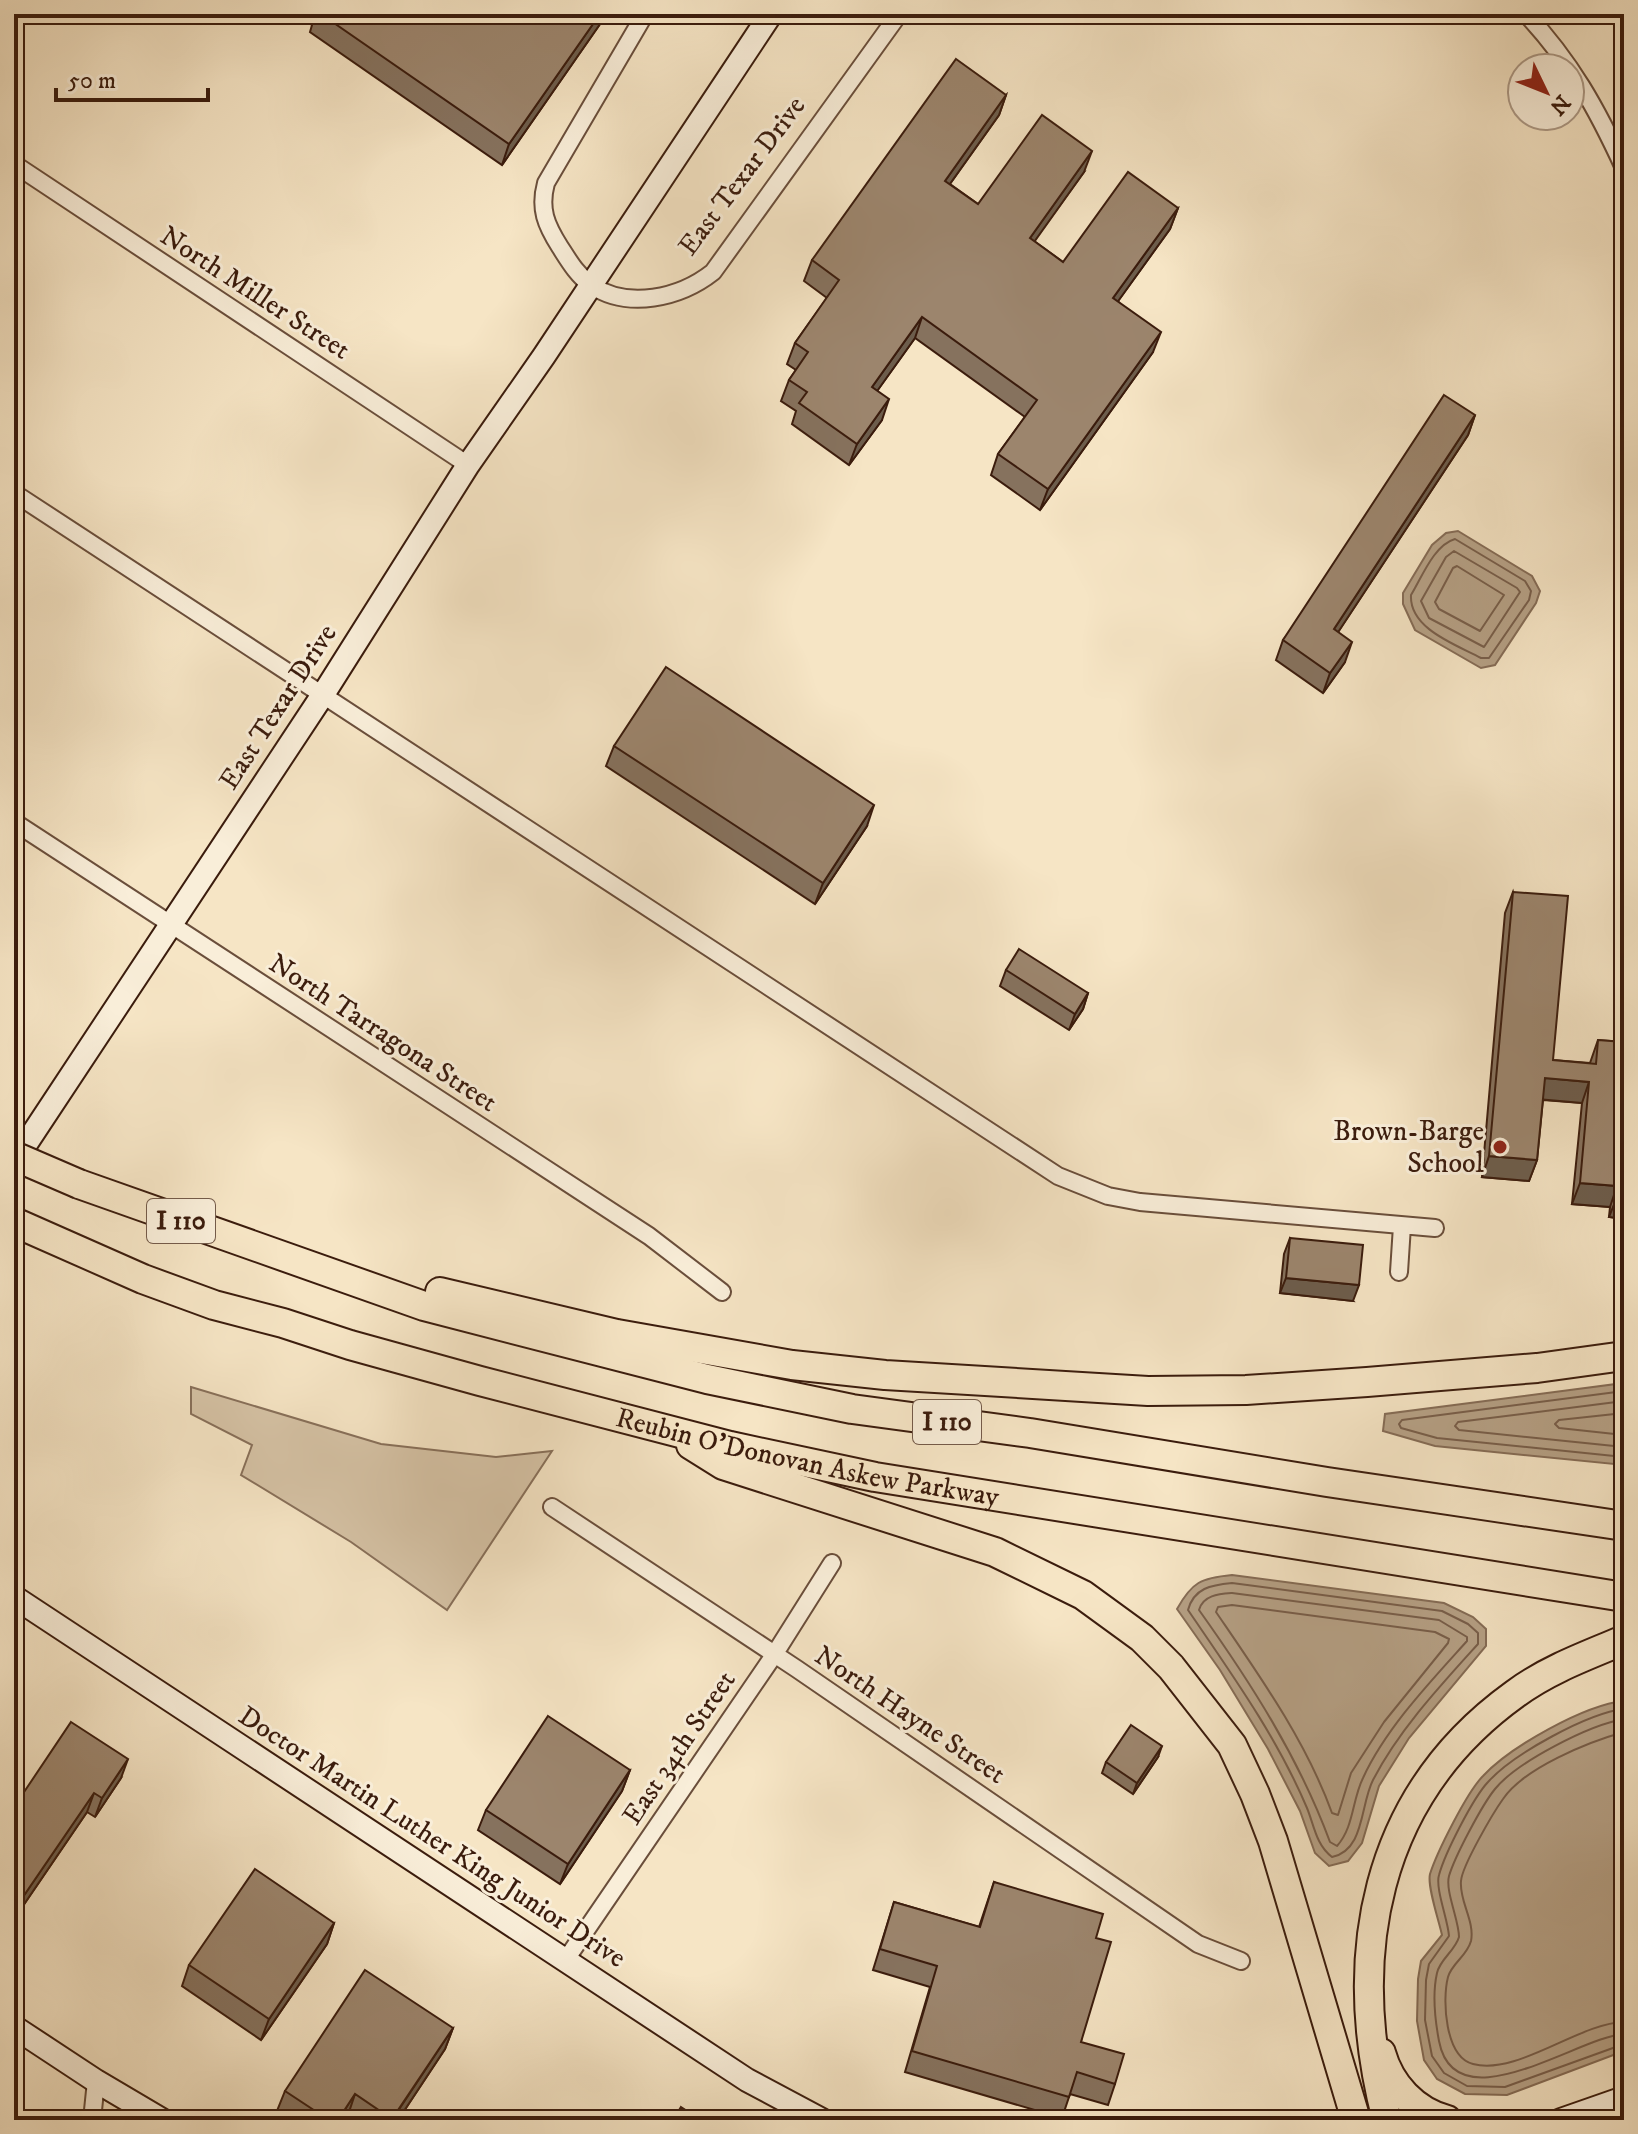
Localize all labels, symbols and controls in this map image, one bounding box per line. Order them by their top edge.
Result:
scale bar [56,52,208,102]
north arrow [1506,52,1586,132]
text: 50 m [68,66,116,96]
street label: East Texar Drive [671,89,813,263]
text: N [1543,89,1576,120]
street label: North Miller Street [153,218,357,368]
street label: East Texar Drive [211,618,345,796]
street label: North Tarragona Street [262,946,504,1120]
place label: Brown-Barge School [1333,1114,1485,1181]
marker: Brown-Barge School [1491,1138,1509,1156]
road number: I 110 [147,1199,215,1243]
street label: Reubin O'Donovan Askew Parkway [612,1400,1002,1514]
road number: I 110 [913,1400,981,1444]
street label: North Hayne Street [808,1638,1012,1792]
street label: East 34th Street [615,1664,743,1832]
street label: Doctor Martin Luther King Junior Drive [232,1698,632,1976]

